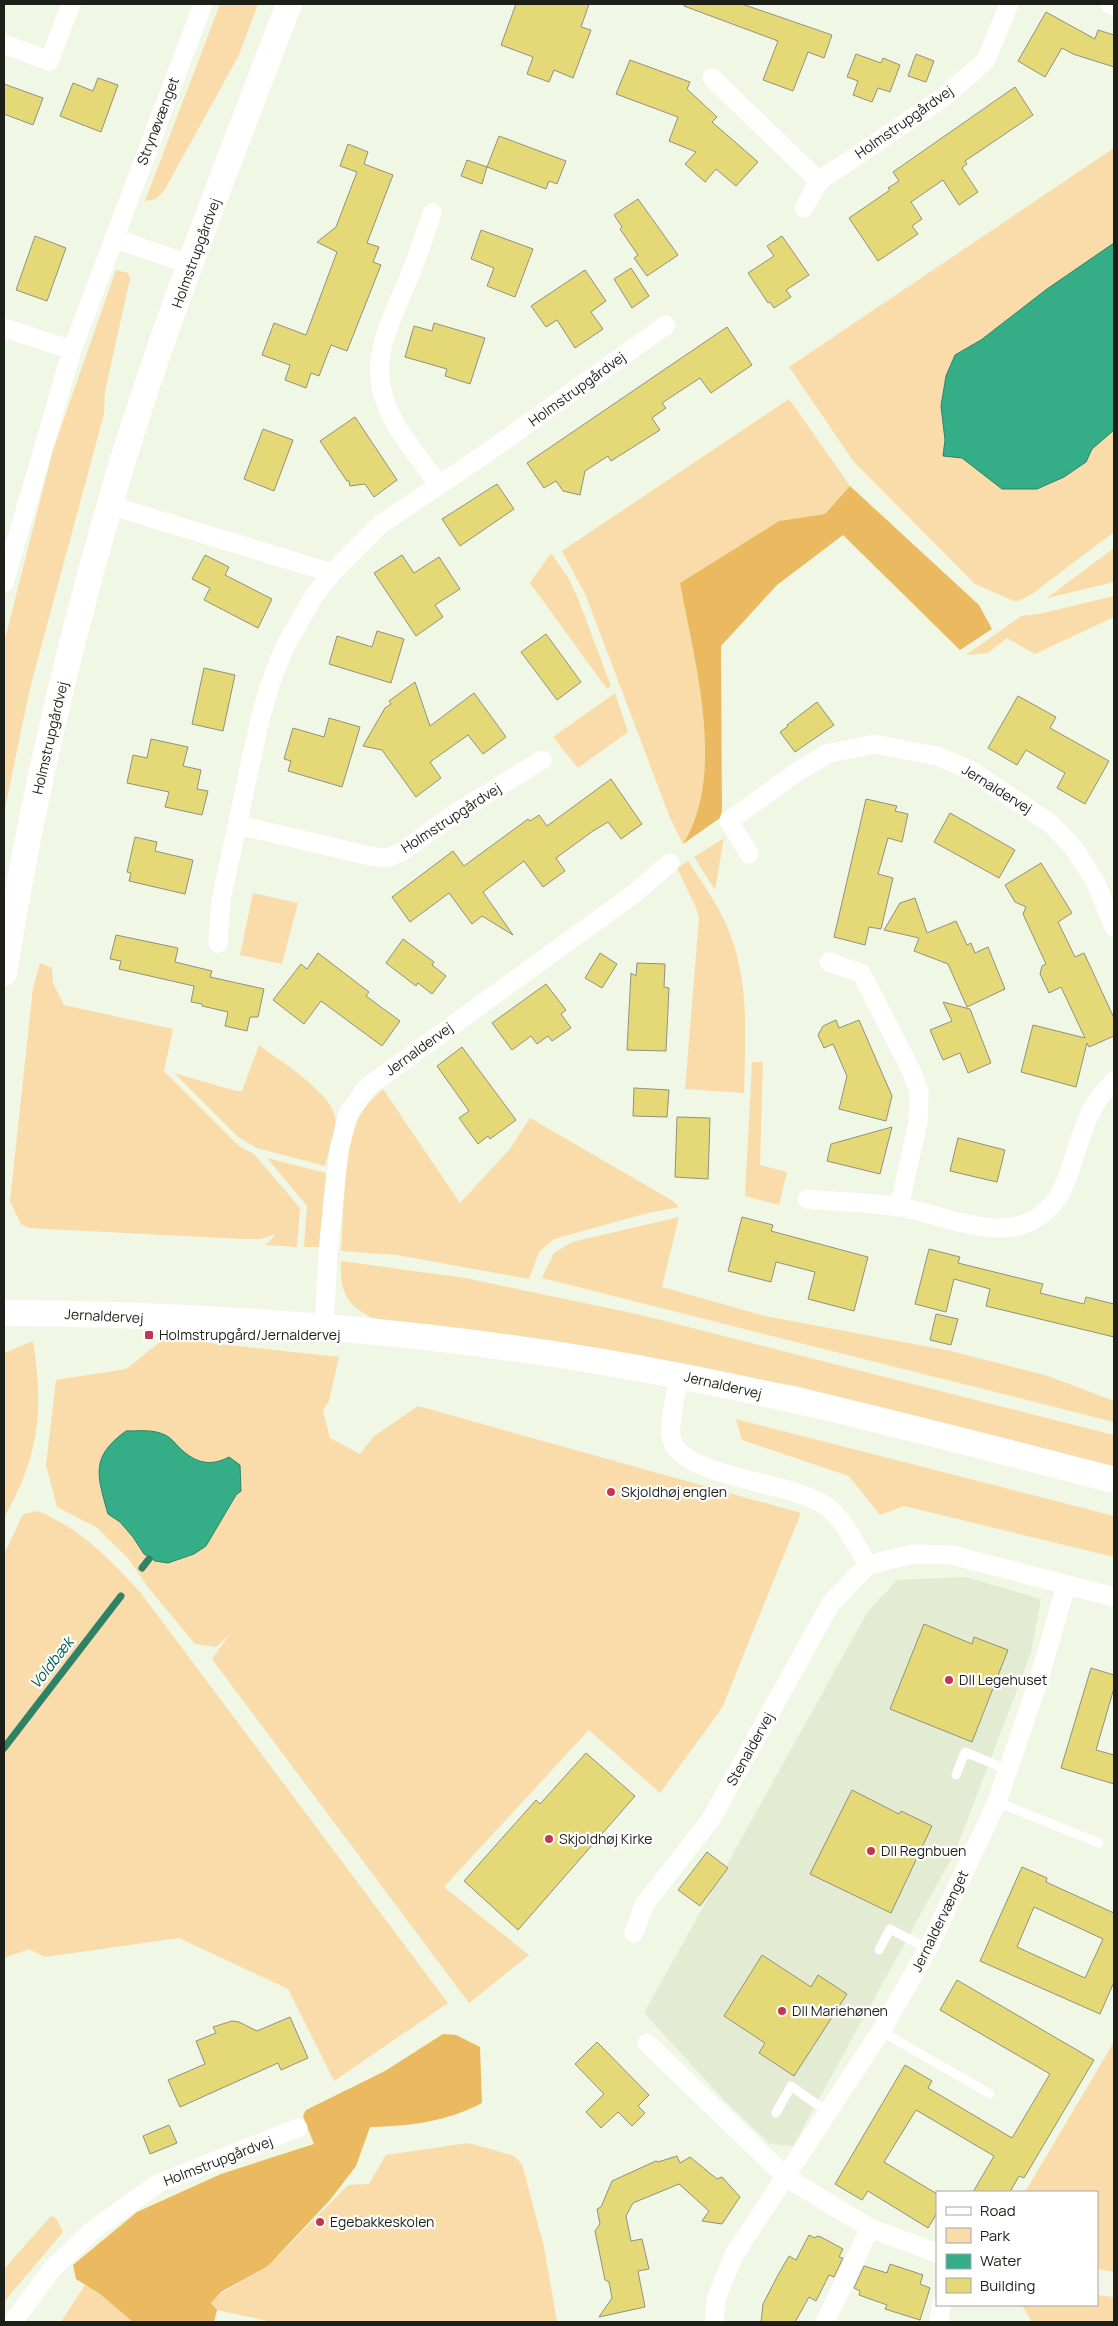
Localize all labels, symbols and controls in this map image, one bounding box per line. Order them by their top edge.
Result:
street label: Strynøvænget [132,74,183,168]
street label: Holmstrupgårdvej [851,81,956,162]
street label: Holmstrupgårdvej [167,195,224,310]
street label: Holmstrupgårdvej [524,347,629,430]
street label: Holmstrupgårdvej [27,680,72,796]
street label: Jernaldervej [959,760,1036,818]
street label: Holmstrupgårdvej [397,778,504,857]
street label: Jernaldervej [381,1018,456,1080]
street label: Jernaldervej [64,1304,144,1327]
place label: Holmstrupgård/Jernaldervej [159,1325,340,1344]
marker: Holmstrupgård/Jernaldervej [143,1329,155,1341]
street label: Jernaldervej [682,1366,764,1403]
place label: Skjoldhøj englen [621,1482,727,1501]
marker: Skjoldhøj englen [605,1486,617,1498]
water label: Voldbæk [25,1631,80,1693]
place label: DII Legehuset [959,1670,1048,1689]
marker: DII Legehuset [943,1674,955,1686]
street label: Stenaldervej [722,1709,778,1789]
place label: Skjoldhøj Kirke [559,1829,652,1848]
marker: Skjoldhøj Kirke [543,1833,555,1845]
place label: DII Regnbuen [881,1841,966,1860]
marker: DII Regnbuen [865,1845,877,1857]
street label: Jernaldervænget [907,1867,973,1975]
place label: DII Mariehønen [792,2001,888,2020]
marker: DII Mariehønen [776,2005,788,2017]
street label: Holmstrupgårdvej [161,2131,275,2190]
legend [936,2191,1098,2306]
text: Road [980,2200,1016,2221]
place label: Egebakkeskolen [330,2212,434,2231]
marker: Egebakkeskolen [314,2216,326,2228]
text: Park [980,2225,1010,2246]
text: Water [980,2250,1022,2271]
text: Building [980,2275,1035,2296]

